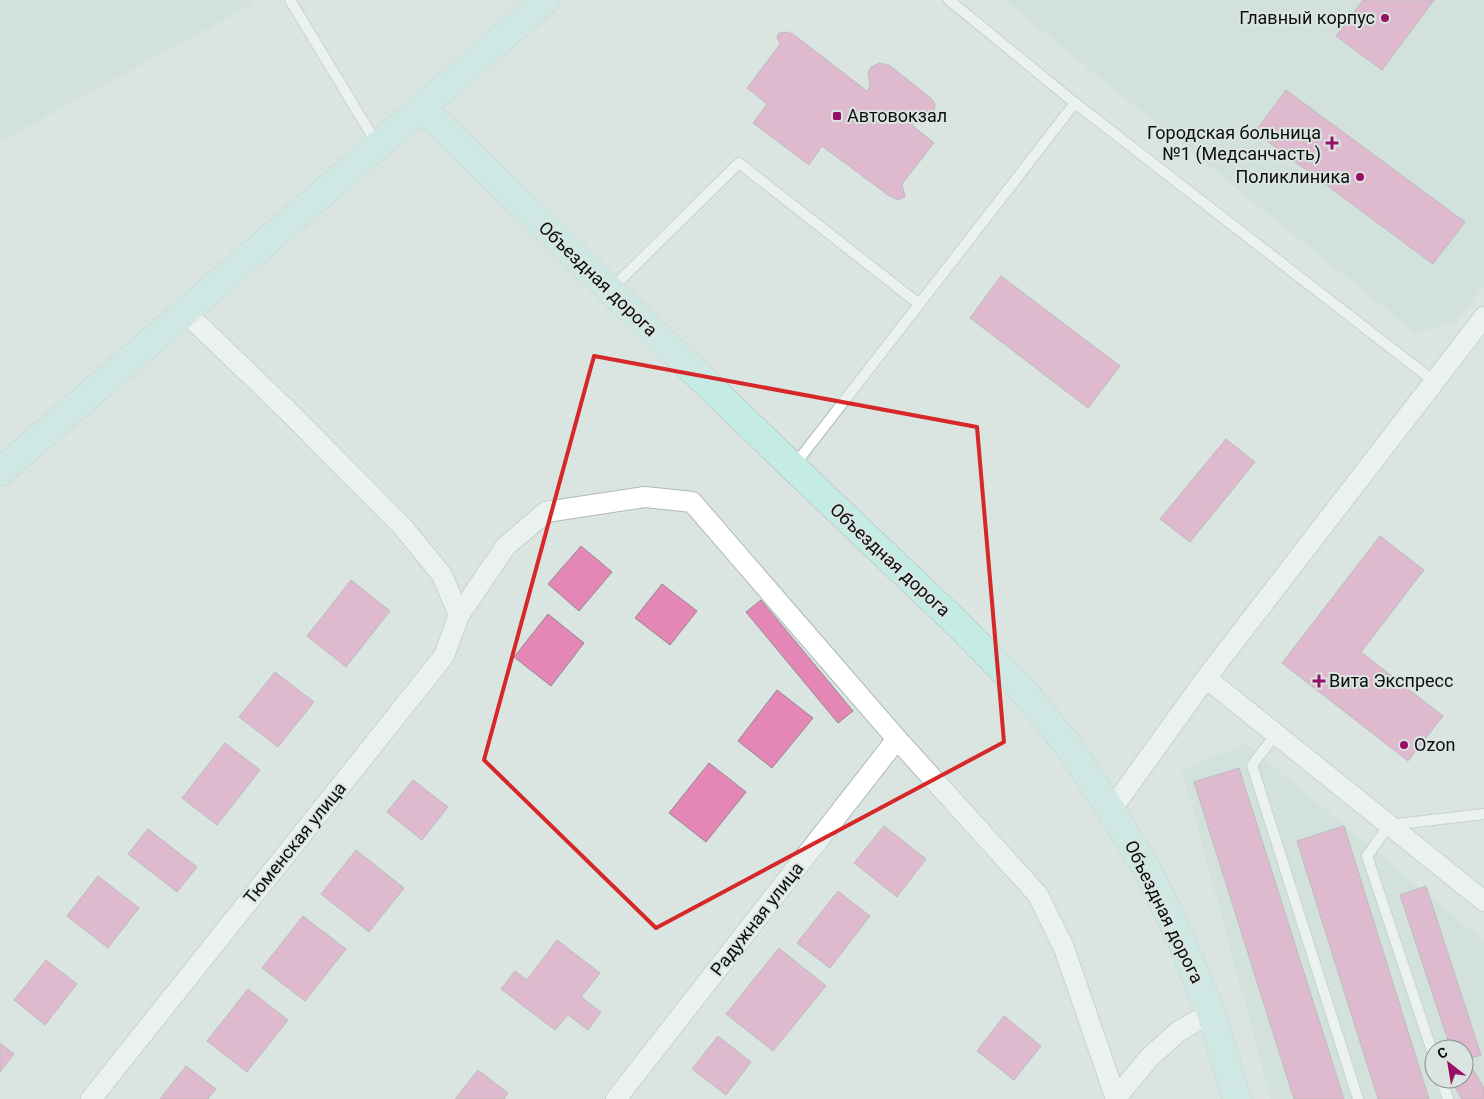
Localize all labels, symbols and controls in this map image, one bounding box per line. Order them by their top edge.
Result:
place label: Главный корпус [1239,7,1375,28]
marker: Главный корпус [1379,12,1391,24]
place label: Автовокзал [847,105,947,126]
marker: Автовокзал [831,110,843,122]
place label: Городская больница №1 (Медсанчасть) [1147,122,1321,165]
marker: Городская больница №1 (Медсанчасть) [1325,136,1339,150]
place label: Поликлиника [1235,166,1350,187]
marker: Поликлиника [1354,171,1366,183]
street label: Объездная дорога [535,217,662,341]
street label: Объездная дорога [826,499,955,621]
place label: Вита Экспресс [1329,670,1453,691]
marker: Вита Экспресс [1313,675,1325,687]
place label: Ozon [1414,734,1455,755]
marker: Ozon [1398,739,1410,751]
street label: Тюменская улица [239,778,350,908]
street label: Объездная дорога [1121,837,1208,987]
street label: Радужная улица [706,858,807,980]
north arrow [1424,1039,1474,1089]
text: С [1434,1044,1450,1062]

